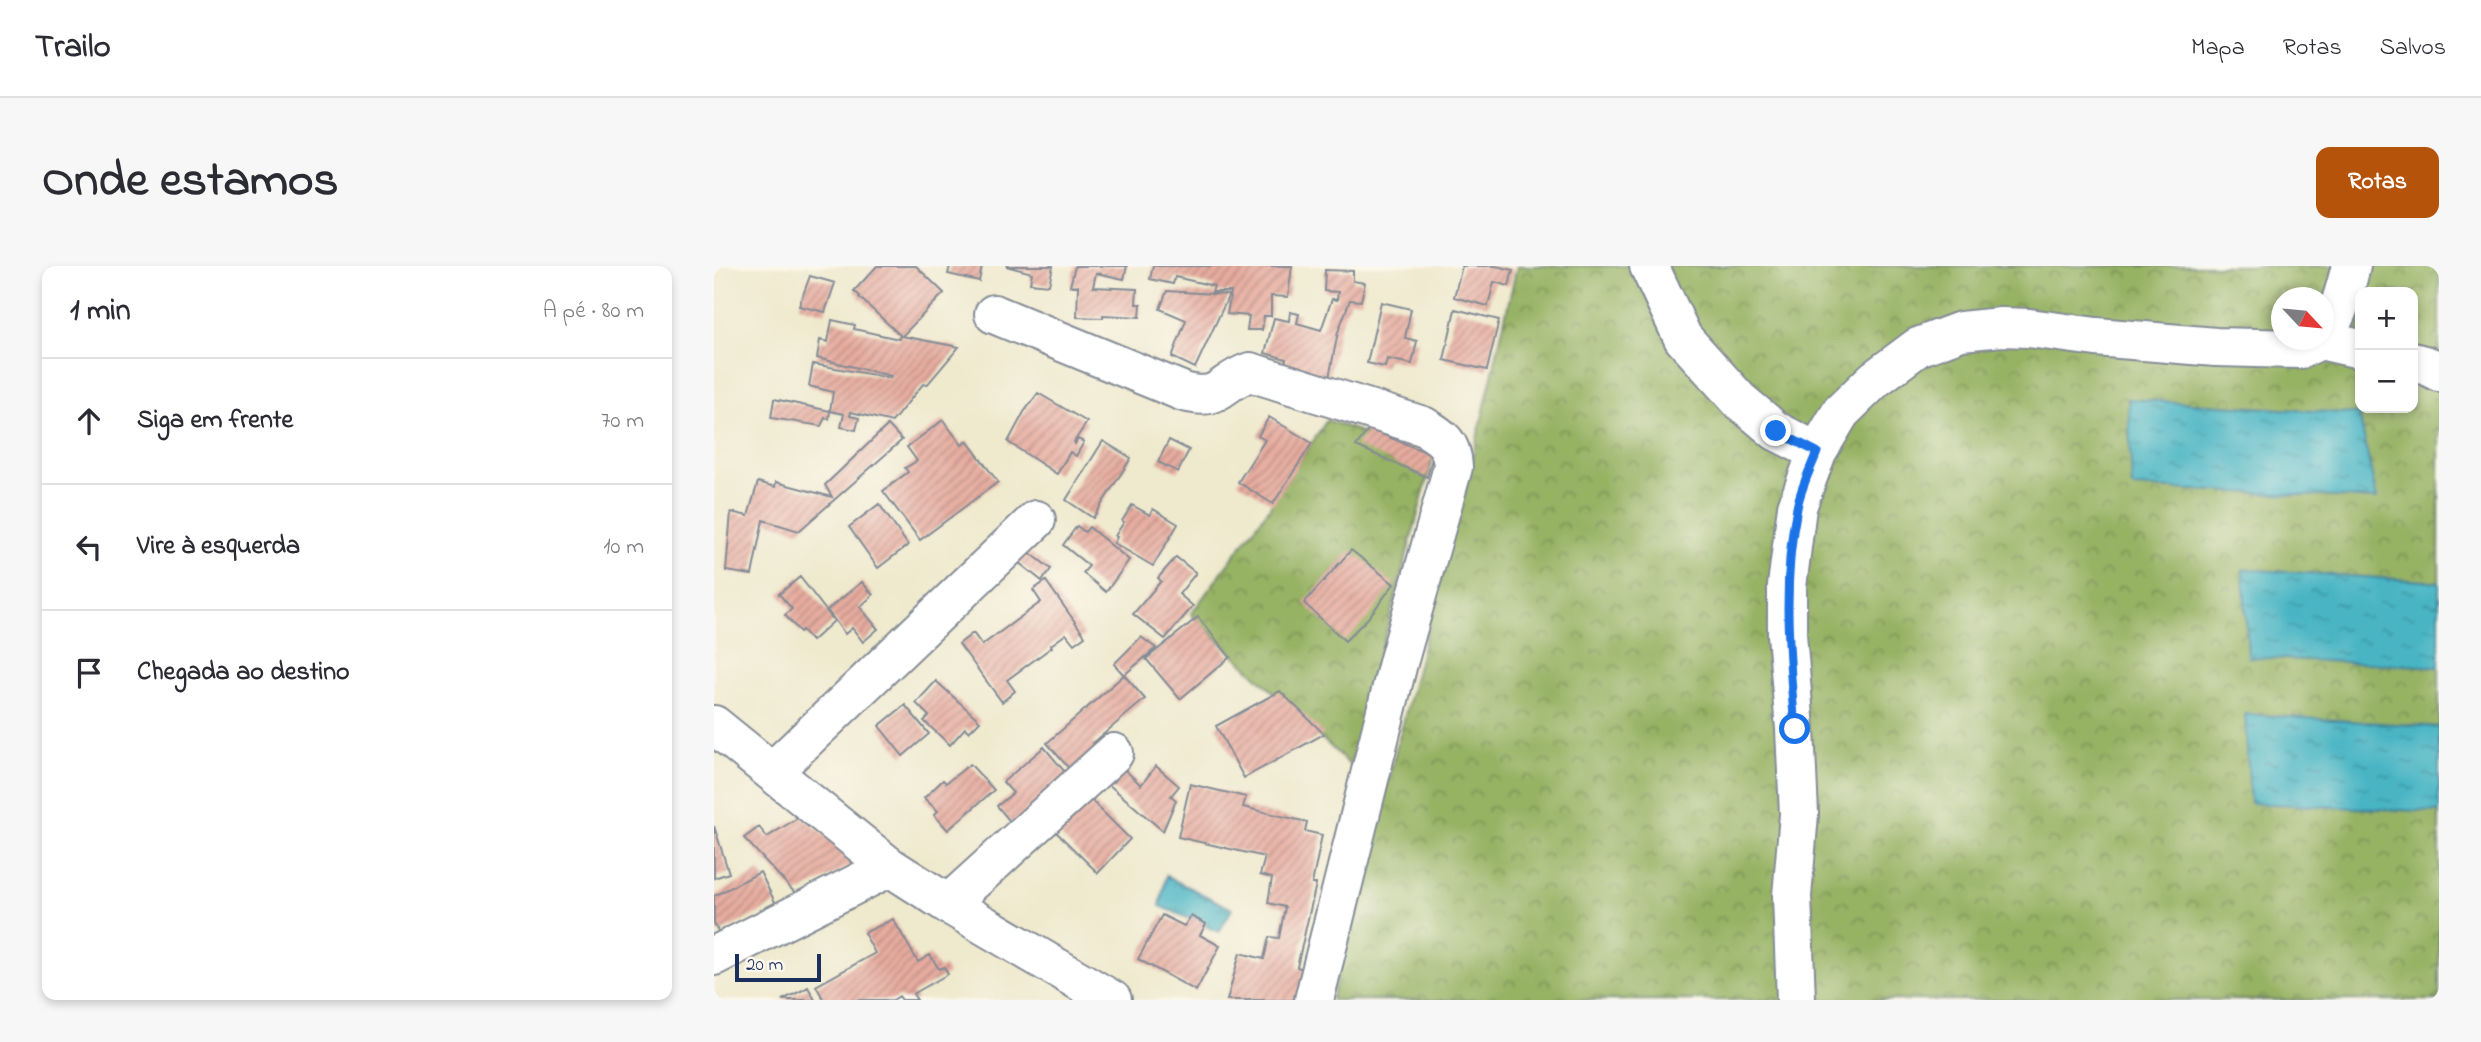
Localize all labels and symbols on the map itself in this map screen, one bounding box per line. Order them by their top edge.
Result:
north arrow [2271,287,2334,350]
route end [1760,415,1791,446]
route start [1779,713,1810,744]
scale bar [735,951,821,983]

